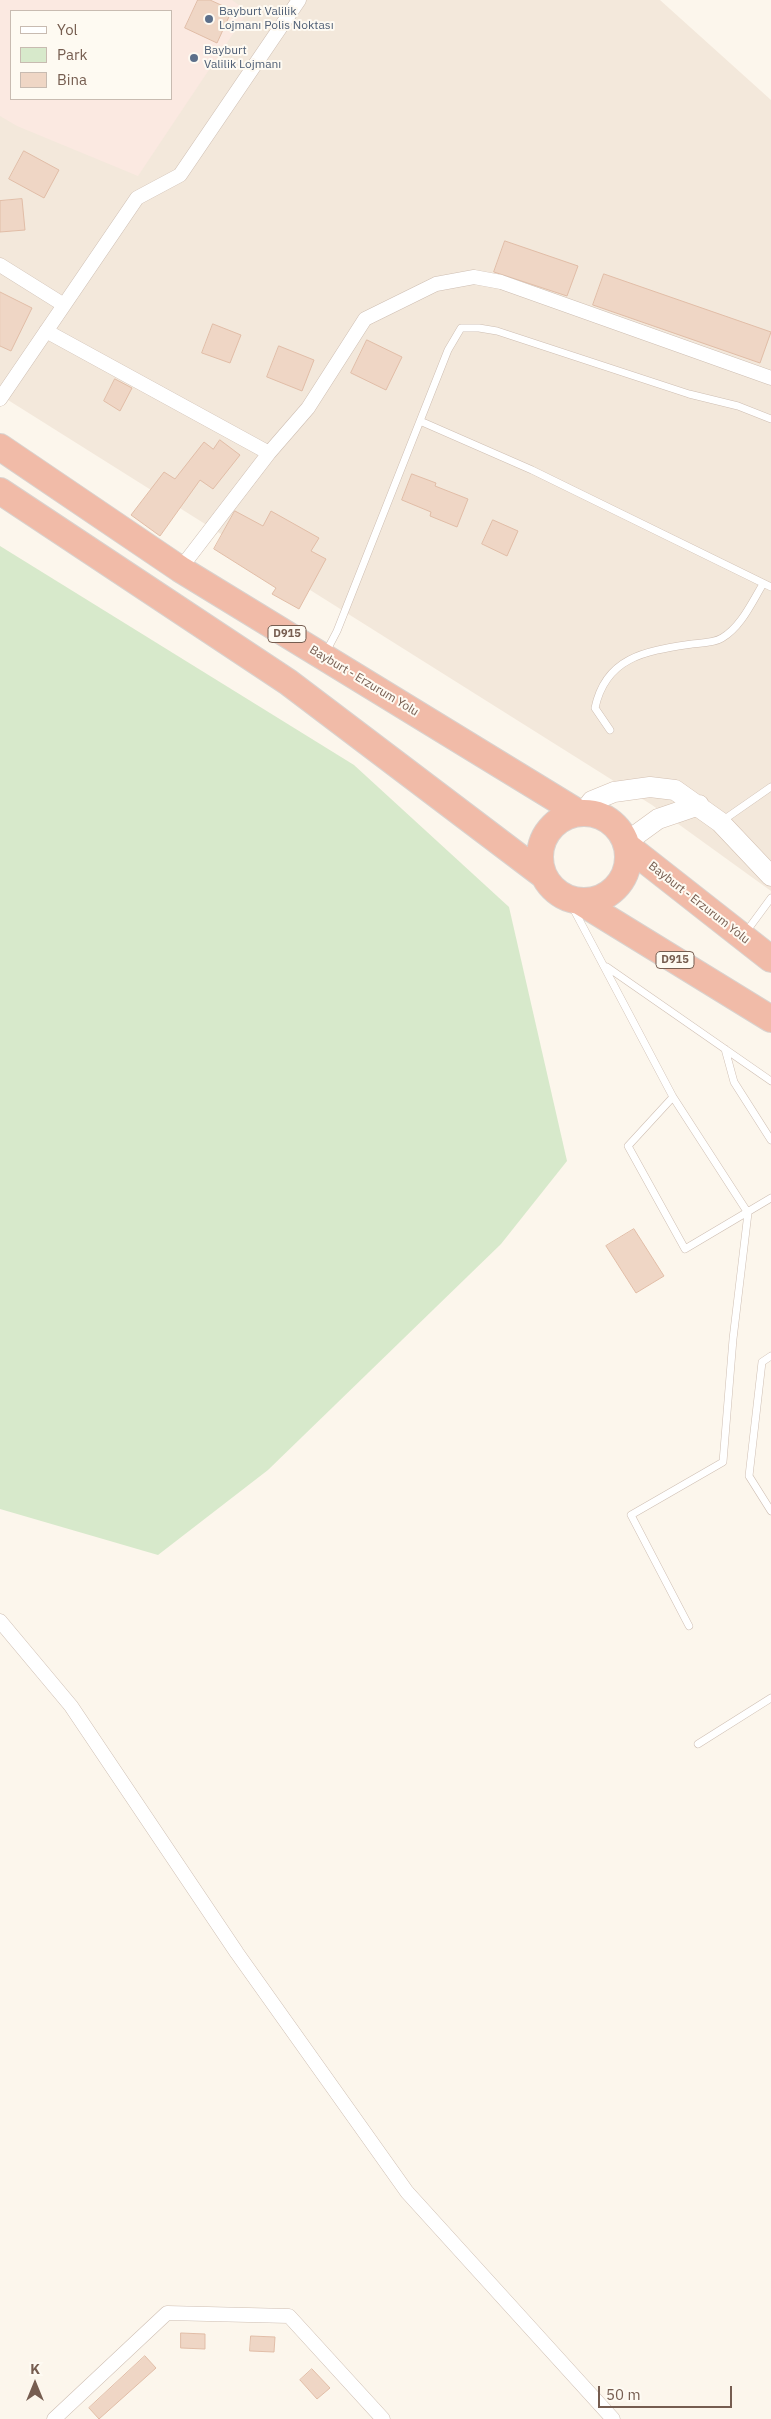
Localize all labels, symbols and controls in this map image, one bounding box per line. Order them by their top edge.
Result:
place label: Bayburt Valilik Lojmanı Polis Noktası [219,5,334,33]
legend [10,10,172,100]
marker: Bayburt Valilik Lojmanı Polis Noktası [203,13,215,25]
text: Yol [57,20,78,39]
place label: Bayburt Valilik Lojmanı [204,44,281,72]
text: Park [57,45,87,64]
marker: Bayburt Valilik Lojmanı [188,52,200,64]
text: Bina [57,70,87,89]
road number: D915 [268,626,306,642]
street label: Bayburt - Erzurum Yolu [307,643,421,719]
street label: Bayburt - Erzurum Yolu [645,859,753,947]
road number: D915 [656,952,694,968]
north arrow [10,2359,60,2409]
text: K [30,2360,40,2378]
scale bar [601,2376,735,2408]
text: 50 m [606,2385,641,2404]

